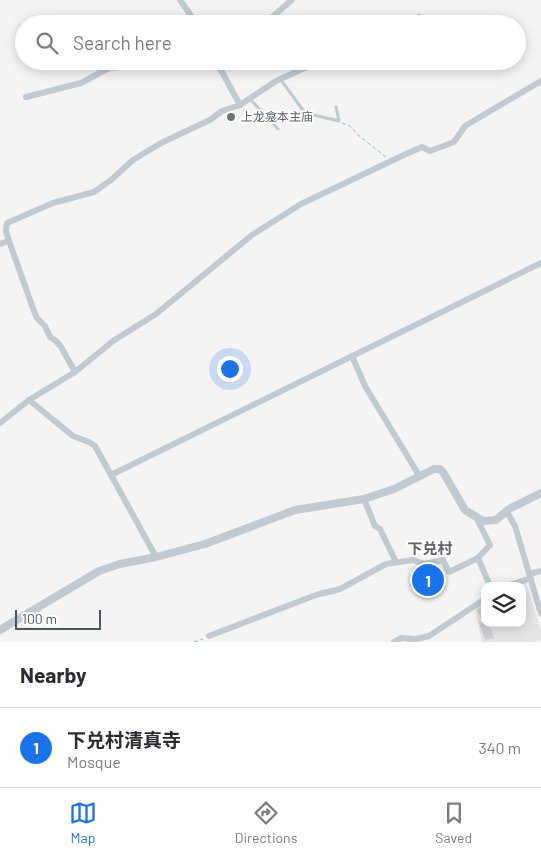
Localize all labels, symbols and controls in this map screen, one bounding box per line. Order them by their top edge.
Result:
search box [15,15,526,70]
icon: search [33,29,61,57]
text: Search here [73,31,172,54]
place label: 上龙龛本主庙 [241,109,313,123]
marker: 上龙龛本主庙 [225,111,237,123]
your location [217,356,243,382]
district label: 下兑村 [407,539,453,557]
pin: 1 [412,561,444,599]
map controls [481,582,526,627]
button: layers [481,582,526,627]
scale bar [15,607,101,630]
text: 100 m [22,610,57,627]
text: Nearby [20,662,86,687]
text: 下兑村清真寺 [67,728,181,751]
text: 1 [33,738,39,757]
text: 340 m [478,738,521,757]
text: Mosque [67,752,121,771]
tab: Map [69,799,97,846]
tab: Directions [235,799,297,846]
tab: Saved [435,799,472,846]

